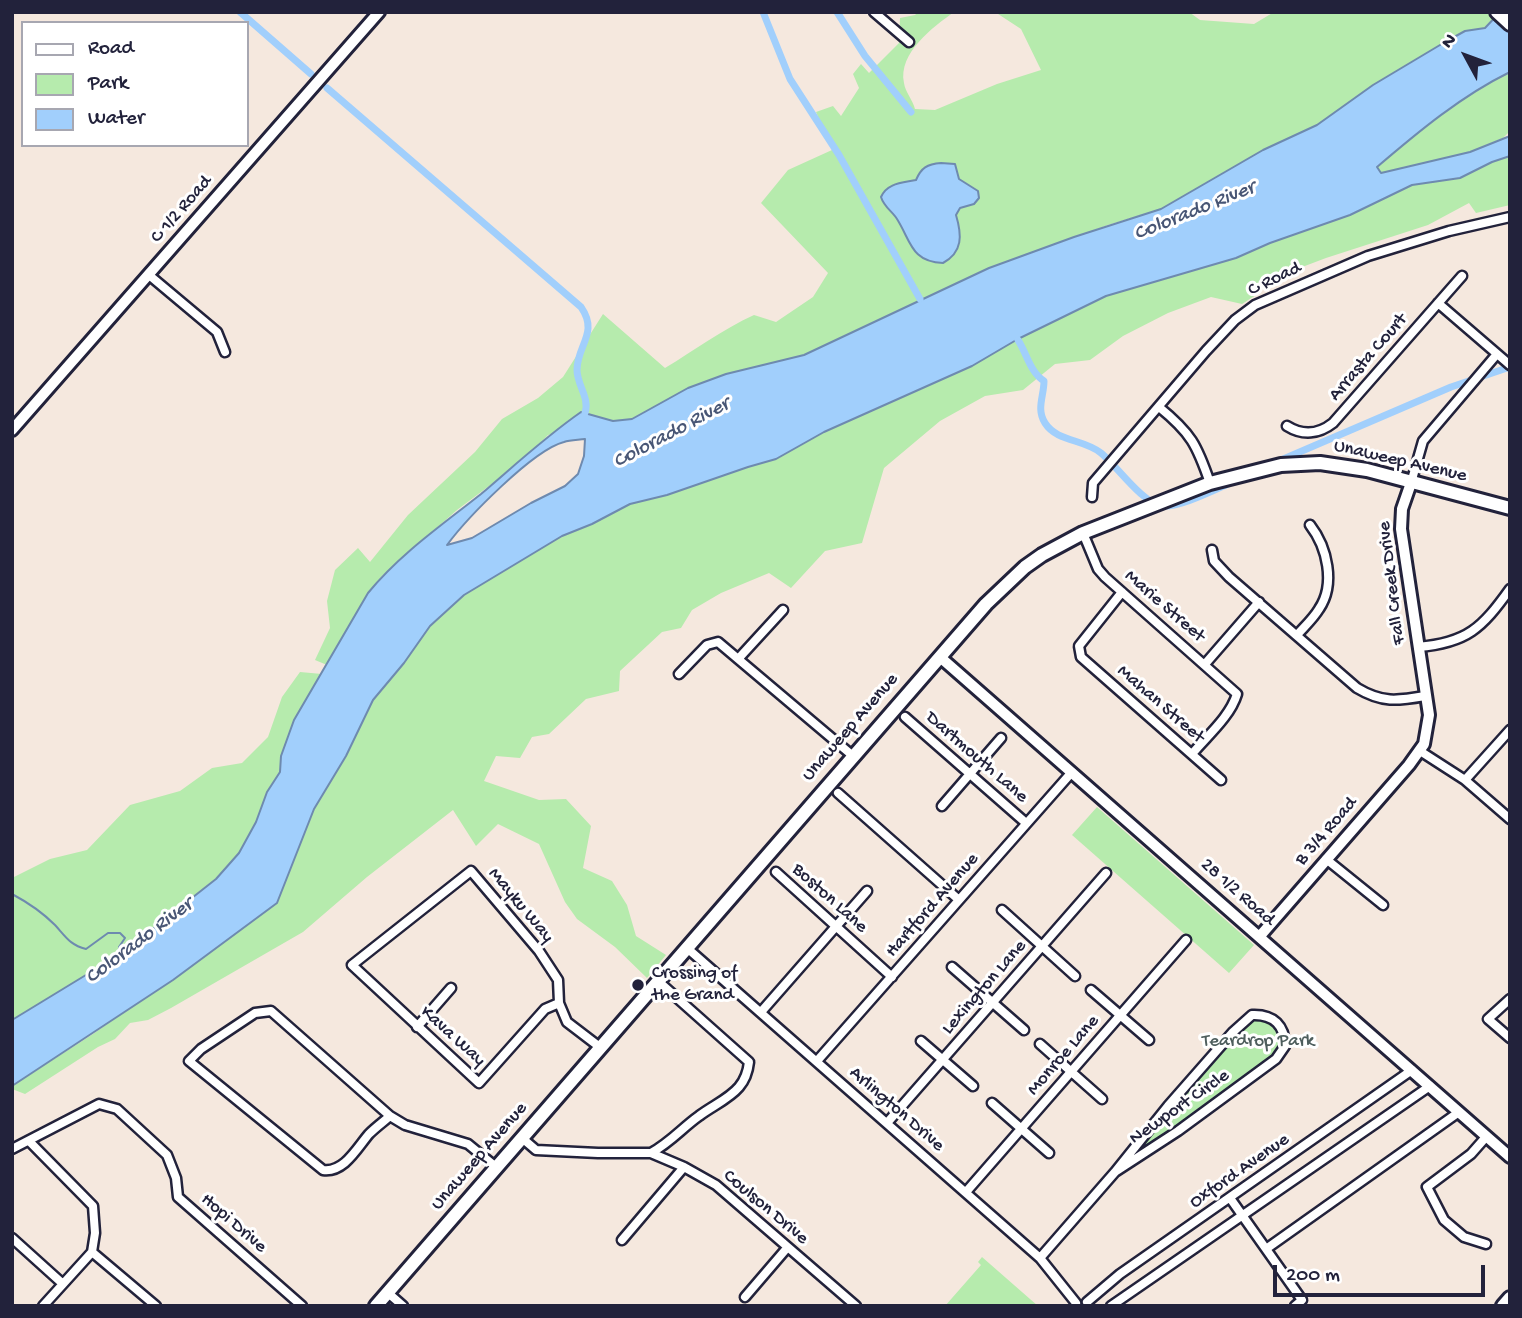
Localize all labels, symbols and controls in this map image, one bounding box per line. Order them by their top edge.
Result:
legend [21,21,248,147]
north arrow [1431,21,1501,91]
text: N [1437,30,1463,54]
text: Road [88,37,134,62]
text: Park [88,72,128,97]
text: Water [88,107,144,132]
street label: C 1/2 Road [146,171,218,249]
water label: Colorado River [1131,176,1259,248]
street label: C Road [1245,257,1305,303]
street label: Arrasta Court [1325,310,1413,406]
water label: Colorado River [610,393,734,475]
street label: Unaweep Avenue [1331,436,1469,488]
street label: Fall Creek Drive [1374,520,1412,646]
street label: Marie Street [1119,566,1209,648]
street label: Mahan Street [1112,661,1208,749]
street label: Unaweep Avenue [798,669,904,787]
street label: Dartmouth Lane [920,707,1032,809]
street label: B 3/4 Road [1291,793,1363,871]
street label: Hartford Avenue [881,849,985,963]
street label: 28 1/2 Road [1195,854,1279,932]
street label: Boston Lane [786,859,872,939]
street label: Mayku Way [482,864,558,948]
water label: Colorado River [81,893,199,991]
street label: Lexington Lane [938,936,1032,1040]
place label: Crossing of the Grand [652,963,737,1007]
marker: Crossing of the Grand [630,977,646,993]
street label: Kava Way [414,1002,490,1072]
street label: Monroe Lane [1023,1011,1105,1101]
park label: Teardrop Park [1202,1031,1314,1053]
street label: Arlington Drive [844,1062,948,1158]
street label: Newport Circle [1126,1065,1234,1151]
street label: Unaweep Avenue [427,1098,533,1216]
street label: Oxford Avenue [1186,1129,1294,1215]
street label: Coulson Drive [717,1166,813,1250]
street label: Hopi Drive [195,1189,271,1259]
scale bar [1277,1252,1489,1296]
text: 200 m [1286,1264,1340,1289]

